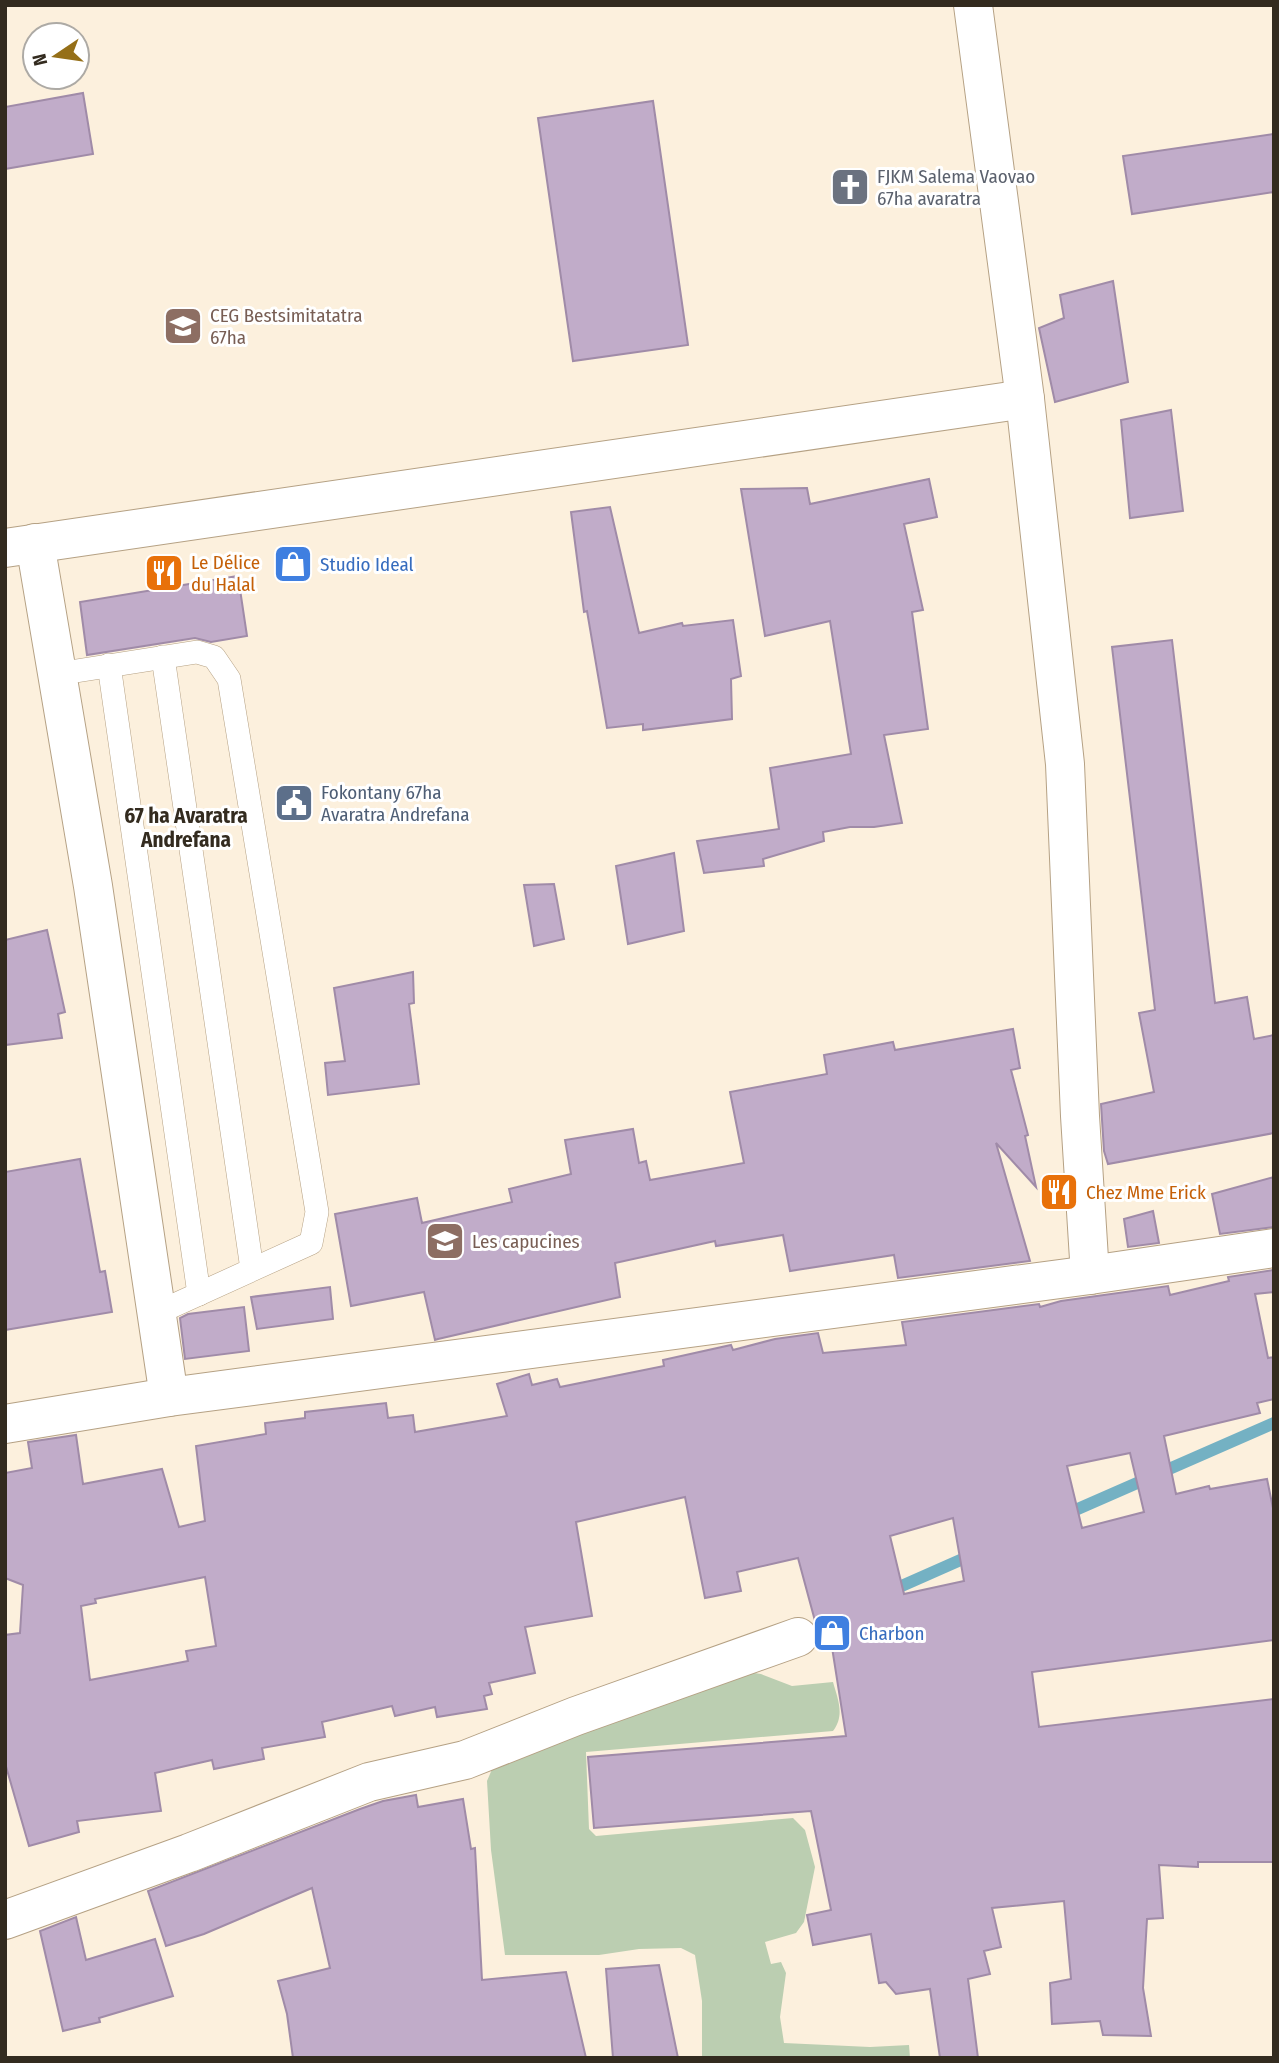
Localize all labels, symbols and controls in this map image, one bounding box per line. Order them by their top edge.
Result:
north arrow [21,21,91,91]
text: N [27,52,52,68]
place label: FJKM Salema Vaovao 67ha avaratra [877,165,1035,210]
church icon: FJKM Salema Vaovao 67ha avaratra [829,166,871,208]
place label: CEG Bestsimitatatra 67ha [210,304,362,349]
school or university icon: CEG Bestsimitatatra 67ha [162,305,204,347]
shop icon: Studio Ideal [272,543,314,585]
place label: Le Délice du Halal [191,551,260,596]
restaurant icon: Le Délice du Halal [143,552,185,594]
place label: Studio Ideal [320,553,414,576]
place label: Fokontany 67ha Avaratra Andrefana [321,781,470,826]
public building icon: Fokontany 67ha Avaratra Andrefana [273,782,315,824]
district label: 67 ha Avaratra Andrefana [124,803,248,853]
restaurant icon: Chez Mme Erick [1038,1171,1080,1213]
place label: Chez Mme Erick [1086,1181,1206,1204]
school or university icon: Les capucines [424,1220,466,1262]
place label: Les capucines [472,1230,580,1253]
shop icon: Charbon [811,1612,853,1654]
place label: Charbon [859,1622,925,1645]

